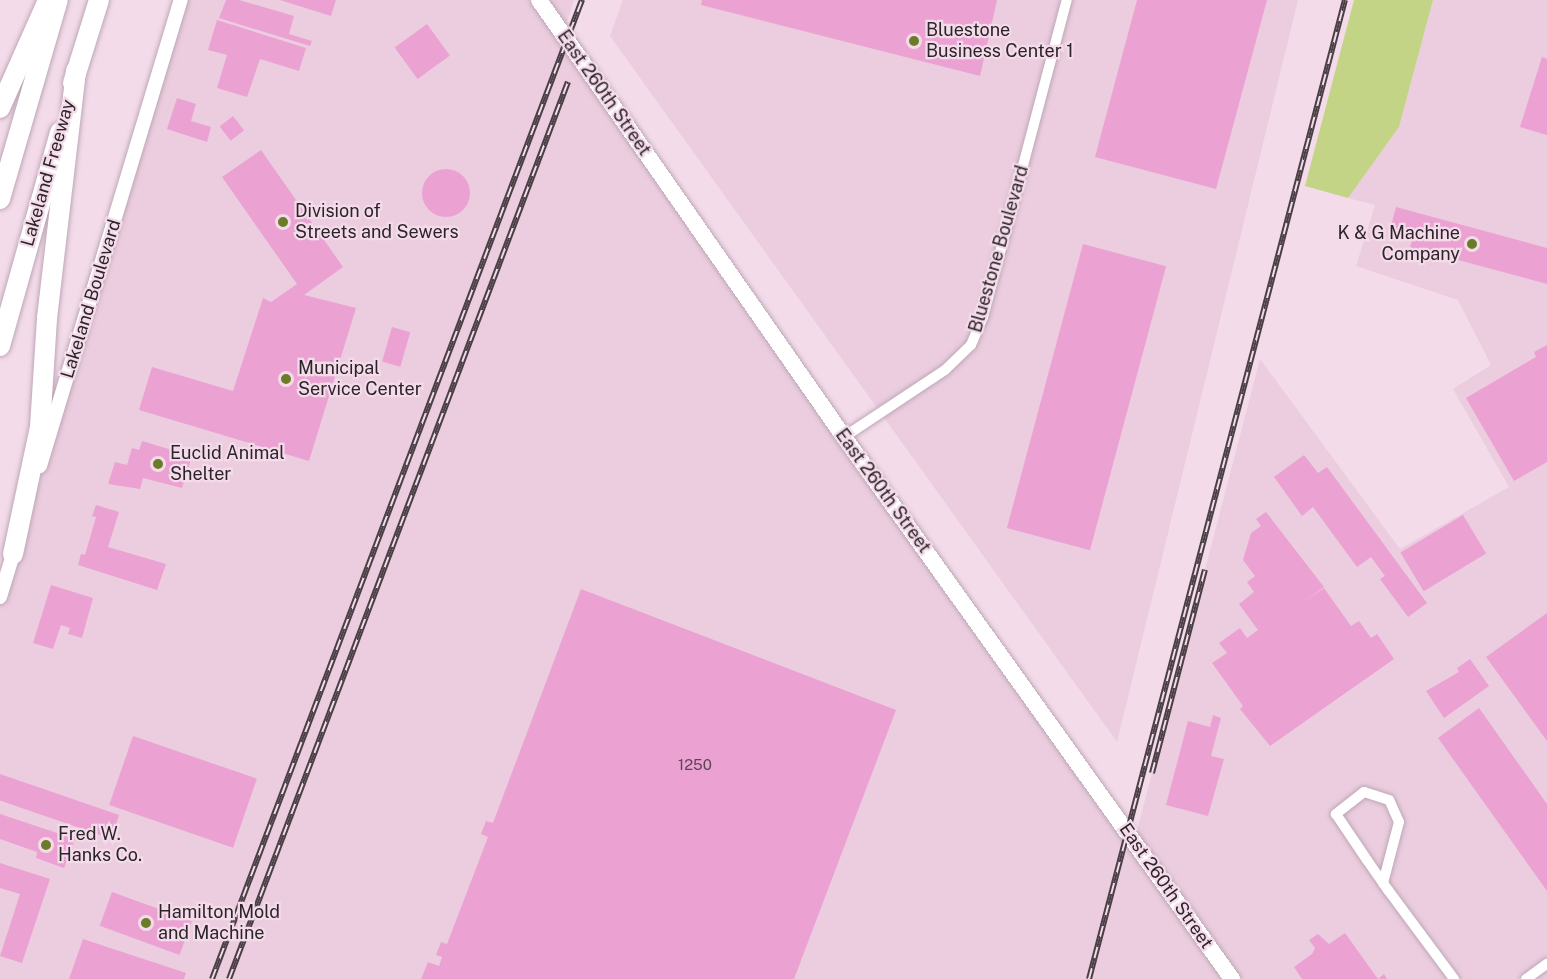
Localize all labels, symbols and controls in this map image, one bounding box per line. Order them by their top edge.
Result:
place label: Bluestone Business Center 1 [926,20,1074,63]
street label: East 260th Street [553,26,655,160]
marker: Bluestone Business Center 1 [907,34,921,48]
street label: Lakeland Freeway [17,97,79,249]
street label: Bluestone Boulevard [965,163,1033,335]
place label: Division of Streets and Sewers [295,201,459,244]
marker: Division of Streets and Sewers [276,215,290,229]
street label: Lakeland Boulevard [57,217,125,381]
place label: K & G Machine Company [1338,223,1460,266]
marker: K & G Machine Company [1465,237,1479,251]
place label: Municipal Service Center [298,358,422,400]
marker: Municipal Service Center [279,372,293,386]
street label: East 260th Street [831,425,935,557]
place label: Euclid Animal Shelter [170,443,285,486]
marker: Euclid Animal Shelter [151,457,165,471]
house number: 1250 [678,756,712,774]
street label: East 260th Street [1115,819,1217,953]
place label: Fred W. Hanks Co. [58,824,142,866]
marker: Fred W. Hanks Co. [39,838,53,852]
place label: Hamilton Mold and Machine [158,902,280,944]
marker: Hamilton Mold and Machine [139,916,153,930]

